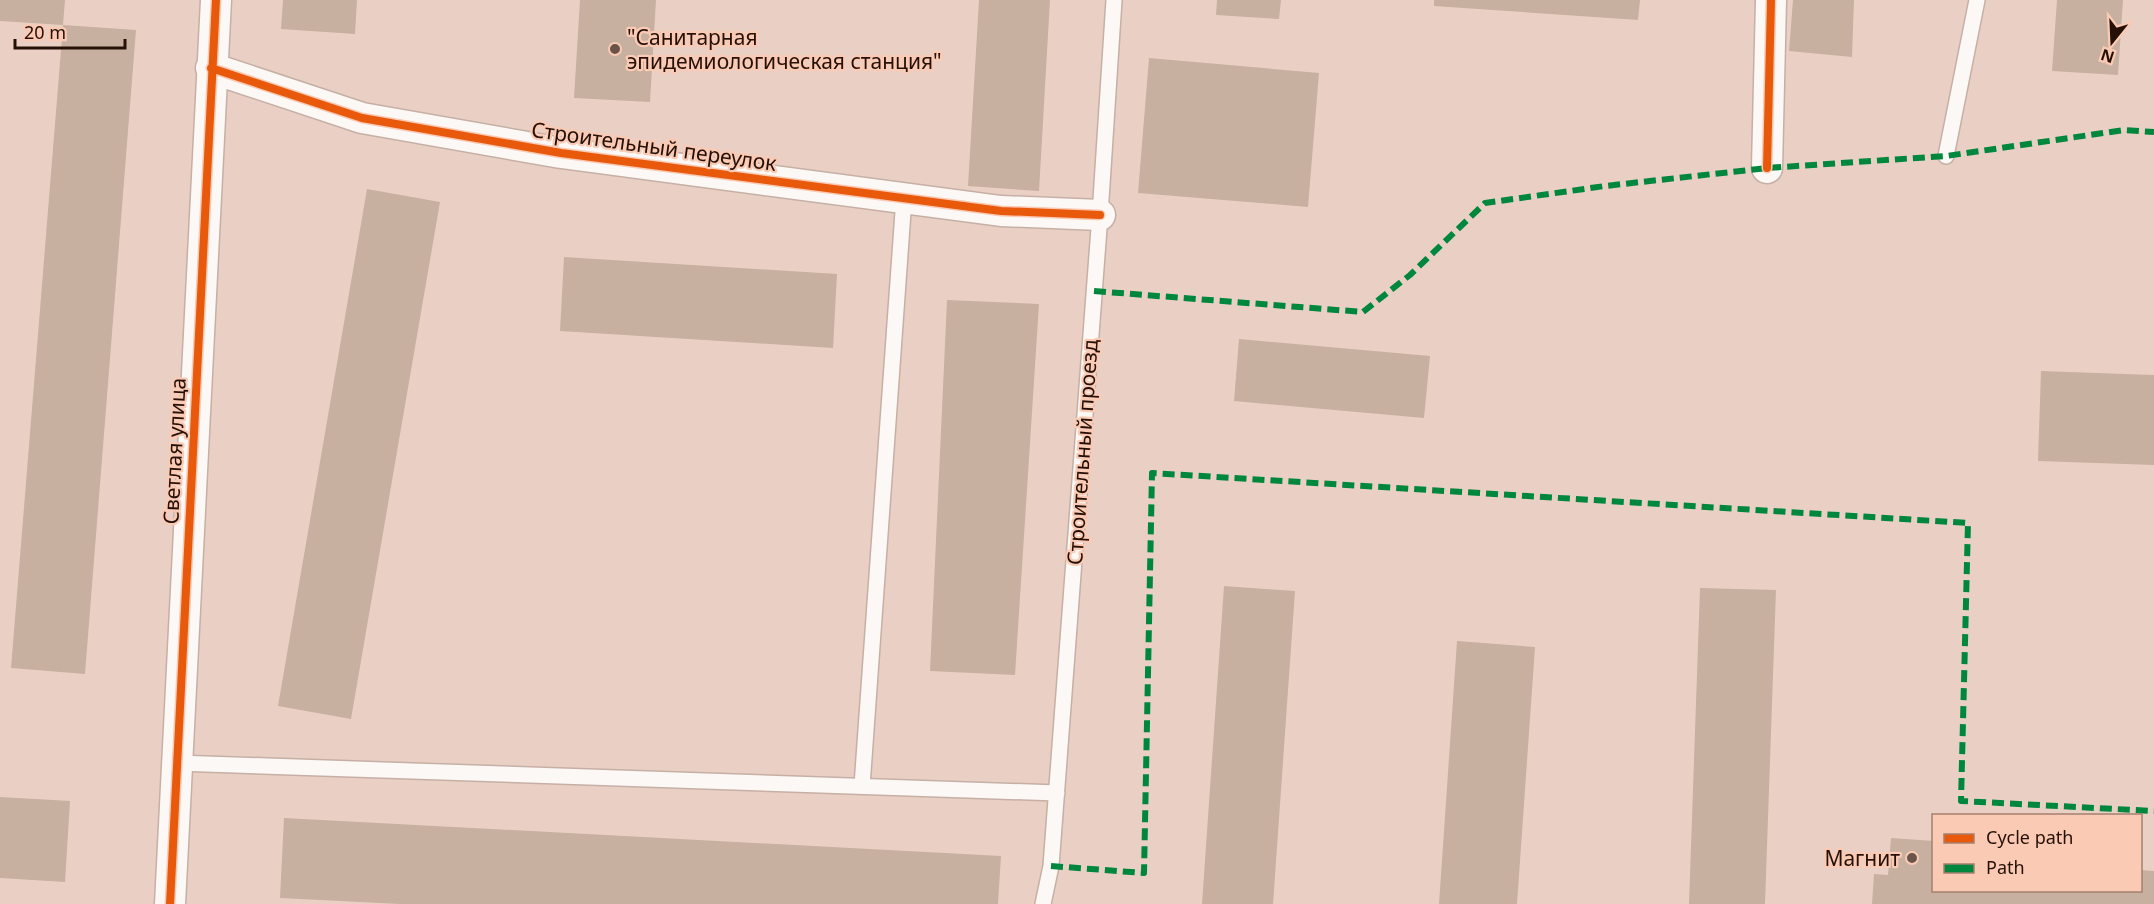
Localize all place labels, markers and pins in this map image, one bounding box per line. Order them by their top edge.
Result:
place label: "Санитарная эпидемиологическая станция" [627,23,942,75]
marker: "Санитарная эпидемиологическая станция" [608,42,622,56]
place label: Магнит [1824,844,1900,872]
marker: Магнит [1905,851,1919,865]

